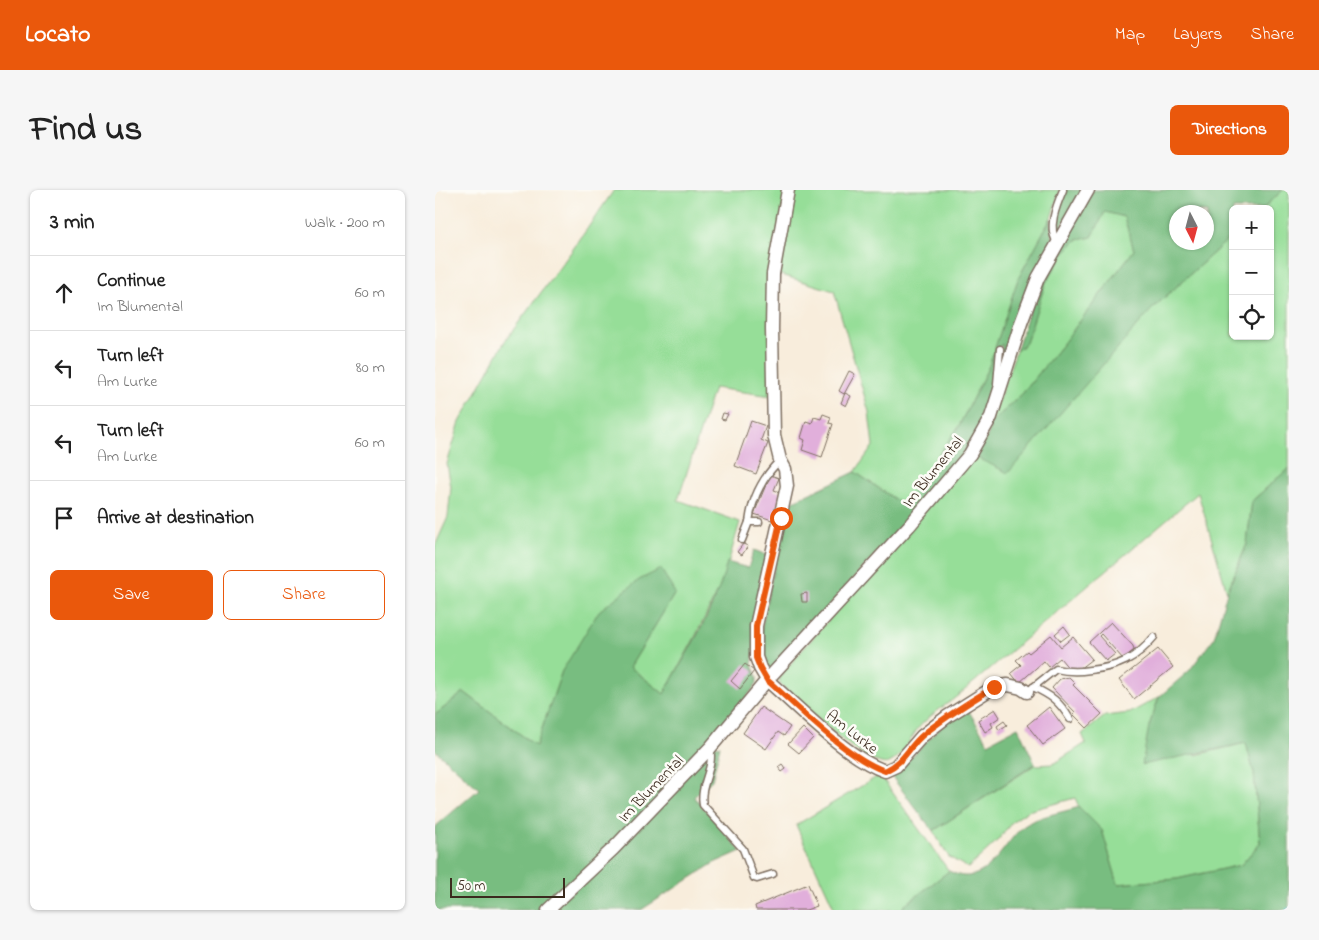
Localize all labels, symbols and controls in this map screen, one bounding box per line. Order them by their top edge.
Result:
text: Locato [25,18,91,53]
text: Map [1115,22,1145,48]
text: Layers [1173,22,1223,48]
text: Share [1251,22,1294,48]
text: Find us [30,105,142,156]
button: Directions [1170,105,1289,155]
north arrow [1169,205,1214,250]
map controls [1229,205,1274,340]
button: + [1229,205,1274,250]
text: 3 min [50,208,94,238]
text: Walk · 200 m [305,211,385,235]
button: − [1229,250,1274,295]
text: Continue [97,268,165,295]
icon: ahead [50,279,78,307]
text: 60 m [355,281,385,305]
text: Im Blumental [97,295,183,319]
button: locate [1229,295,1274,340]
text: Turn left [97,343,164,370]
icon: left [50,354,78,382]
text: 80 m [356,356,385,380]
text: Am Lurke [97,370,157,394]
text: Turn left [97,418,164,445]
icon: left [50,429,78,457]
text: 60 m [355,431,385,455]
street label: Im Blumental [897,431,970,513]
text: Am Lurke [97,445,157,469]
icon: arrive [50,504,78,532]
text: Arrive at destination [97,505,254,532]
route start [770,507,793,530]
button: Save [50,570,213,620]
button: Share [223,570,385,620]
route end [983,676,1006,699]
street label: Am Lurke [821,705,884,761]
street label: Im Blumental [613,750,690,829]
scale bar [450,875,565,898]
text: 50 m [457,876,485,897]

